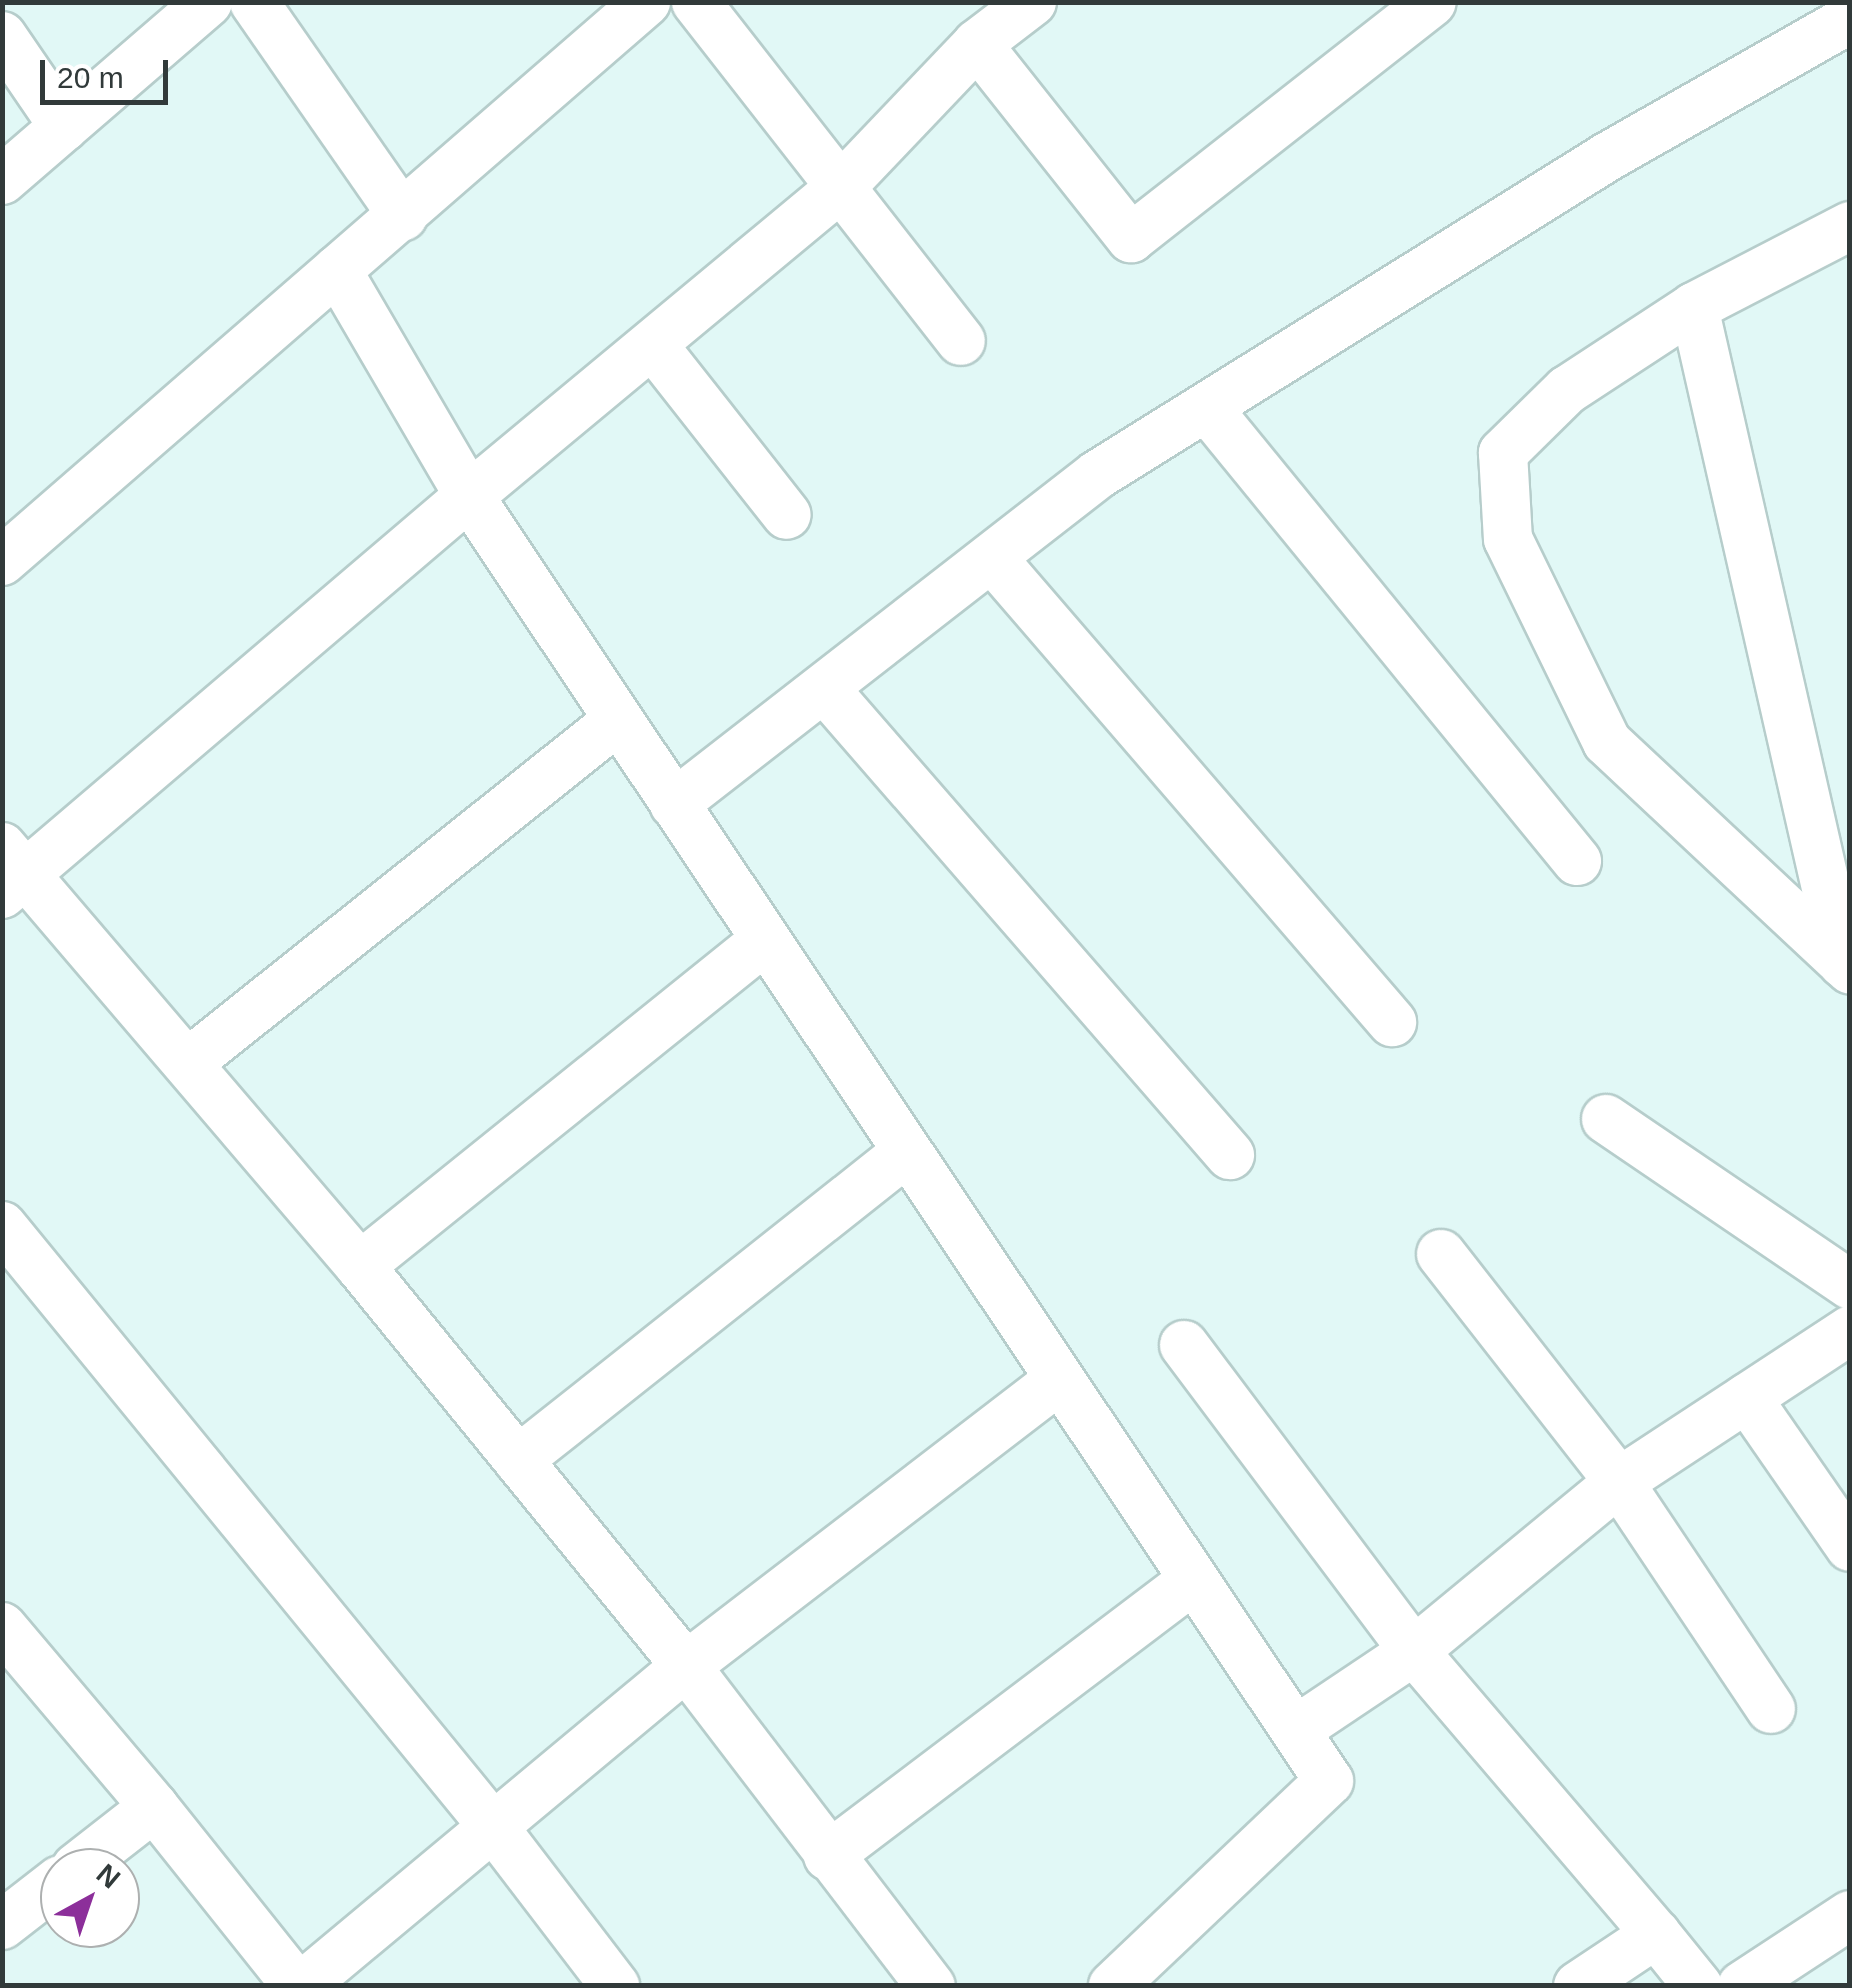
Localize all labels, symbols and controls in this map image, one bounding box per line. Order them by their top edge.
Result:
scale bar [45,40,172,102]
text: 20 m [57,61,124,94]
north arrow [40,1848,140,1948]
text: N [91,1858,126,1895]

